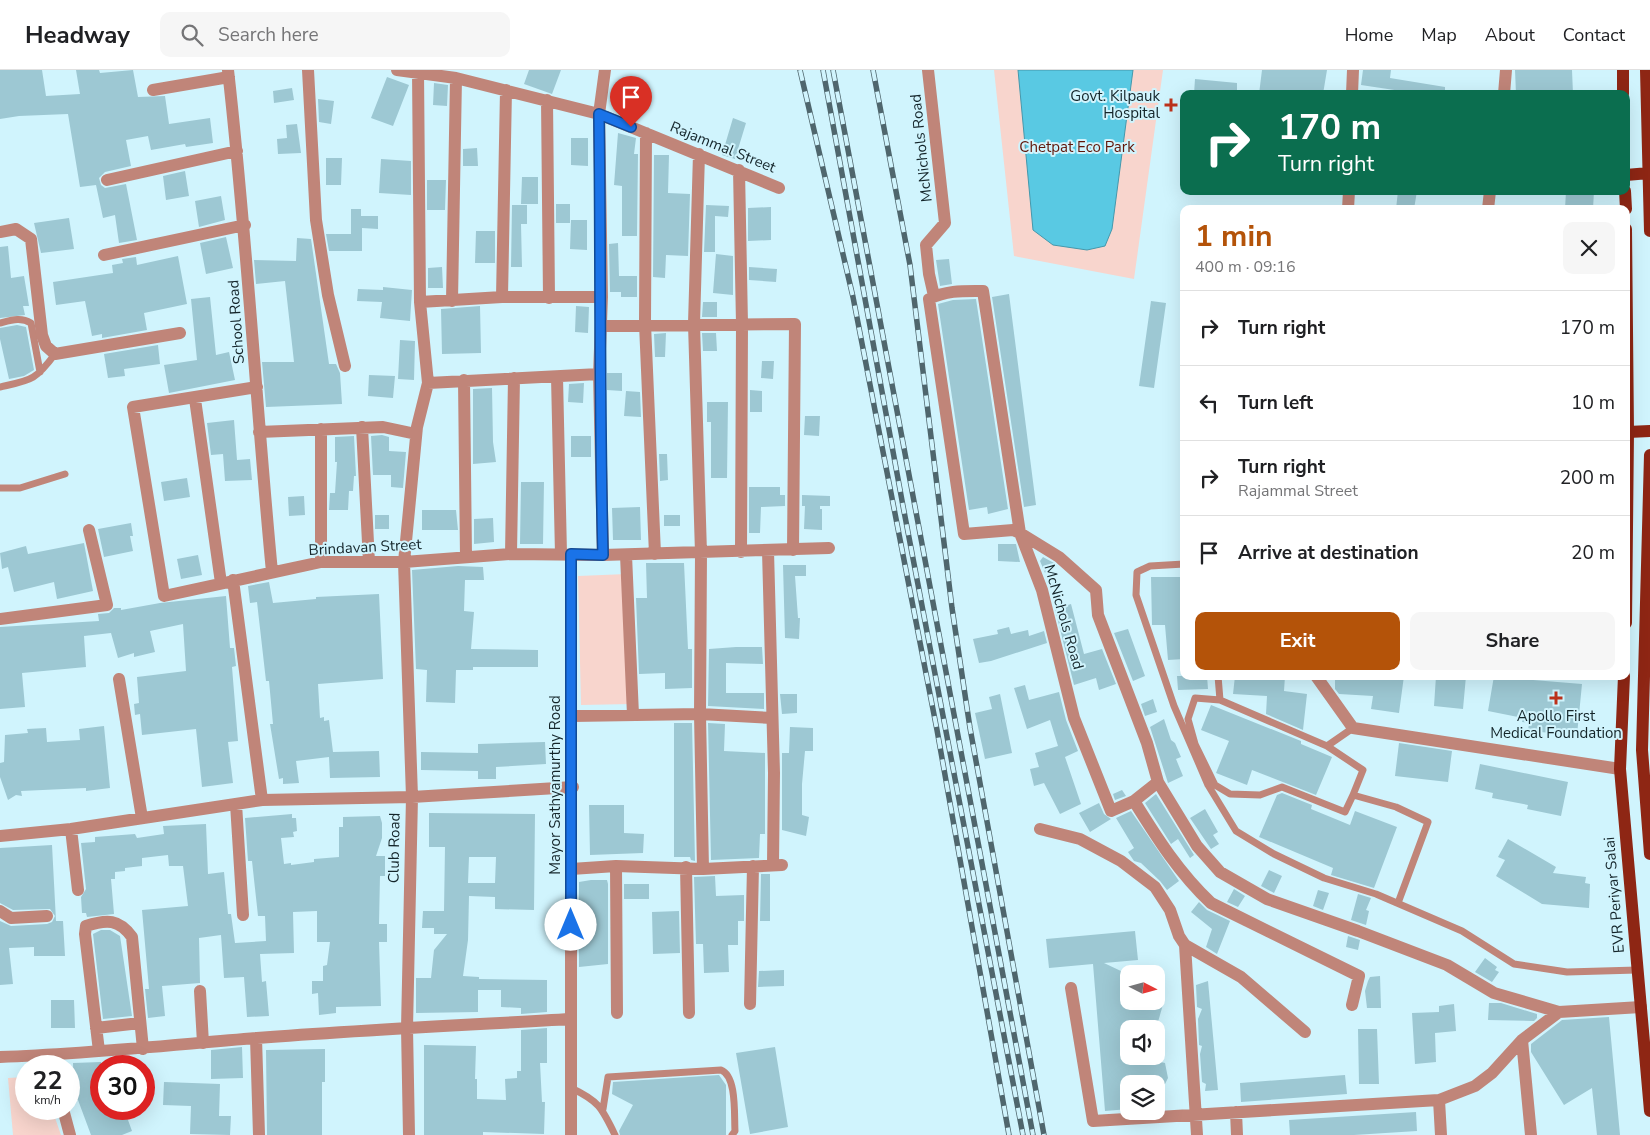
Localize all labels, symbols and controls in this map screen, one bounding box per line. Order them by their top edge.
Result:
search box [160,12,510,57]
text: Headway [25,19,130,51]
icon: search [178,21,206,49]
text: Search here [218,22,319,48]
text: Home [1345,23,1393,47]
text: Map [1421,23,1457,47]
text: About [1485,23,1535,47]
text: Contact [1563,23,1625,47]
pin [610,76,652,127]
icon: arrive [617,83,645,111]
place label: Govt. Kilpauk Hospital [1070,86,1161,123]
street label: McNichols Road [905,93,937,203]
marker: Govt. Kilpauk Hospital [1164,98,1178,112]
text: 170 m [1278,104,1381,151]
icon: right [1195,110,1260,175]
street label: Rajammal Street [667,117,779,178]
park label: Chetpat Eco Park [1019,137,1135,157]
text: Turn right [1278,149,1374,179]
text: 1 min [1195,216,1273,257]
button: close [1563,222,1615,274]
text: 400 m · 09:16 [1195,256,1296,278]
street label: School Road [223,279,249,365]
icon: right [1195,314,1223,342]
text: Turn right [1238,315,1325,341]
text: 170 m [1560,315,1615,341]
icon: left [1195,389,1223,417]
text: Turn left [1238,390,1313,416]
text: 10 m [1571,390,1615,416]
text: Turn right [1238,454,1325,480]
icon: right [1195,464,1223,492]
text: 200 m [1560,465,1615,491]
text: Rajammal Street [1238,480,1358,502]
street label: Brindavan Street [308,534,423,560]
icon: arrive [1195,539,1223,567]
text: Arrive at destination [1238,540,1419,566]
text: 20 m [1571,540,1615,566]
street label: McNichols Road [1039,562,1089,672]
button: Exit [1195,612,1400,670]
button: Share [1410,612,1615,670]
marker: Apollo First Medical Foundation [1549,691,1563,705]
street label: Mayor Sathyamurthy Road [545,695,565,875]
place label: Apollo First Medical Foundation [1490,706,1622,743]
street label: Club Road [383,813,405,883]
street label: EVR Periyar Salai [1599,836,1629,954]
position arrow [544,898,596,950]
north arrow [1120,965,1165,1010]
map controls [1120,965,1165,1120]
button: sound [1120,1020,1165,1065]
speed limit sign: 30 [90,1055,155,1120]
text: 22 [32,1064,63,1098]
button: layers [1120,1075,1165,1120]
text: km/h [34,1092,61,1108]

